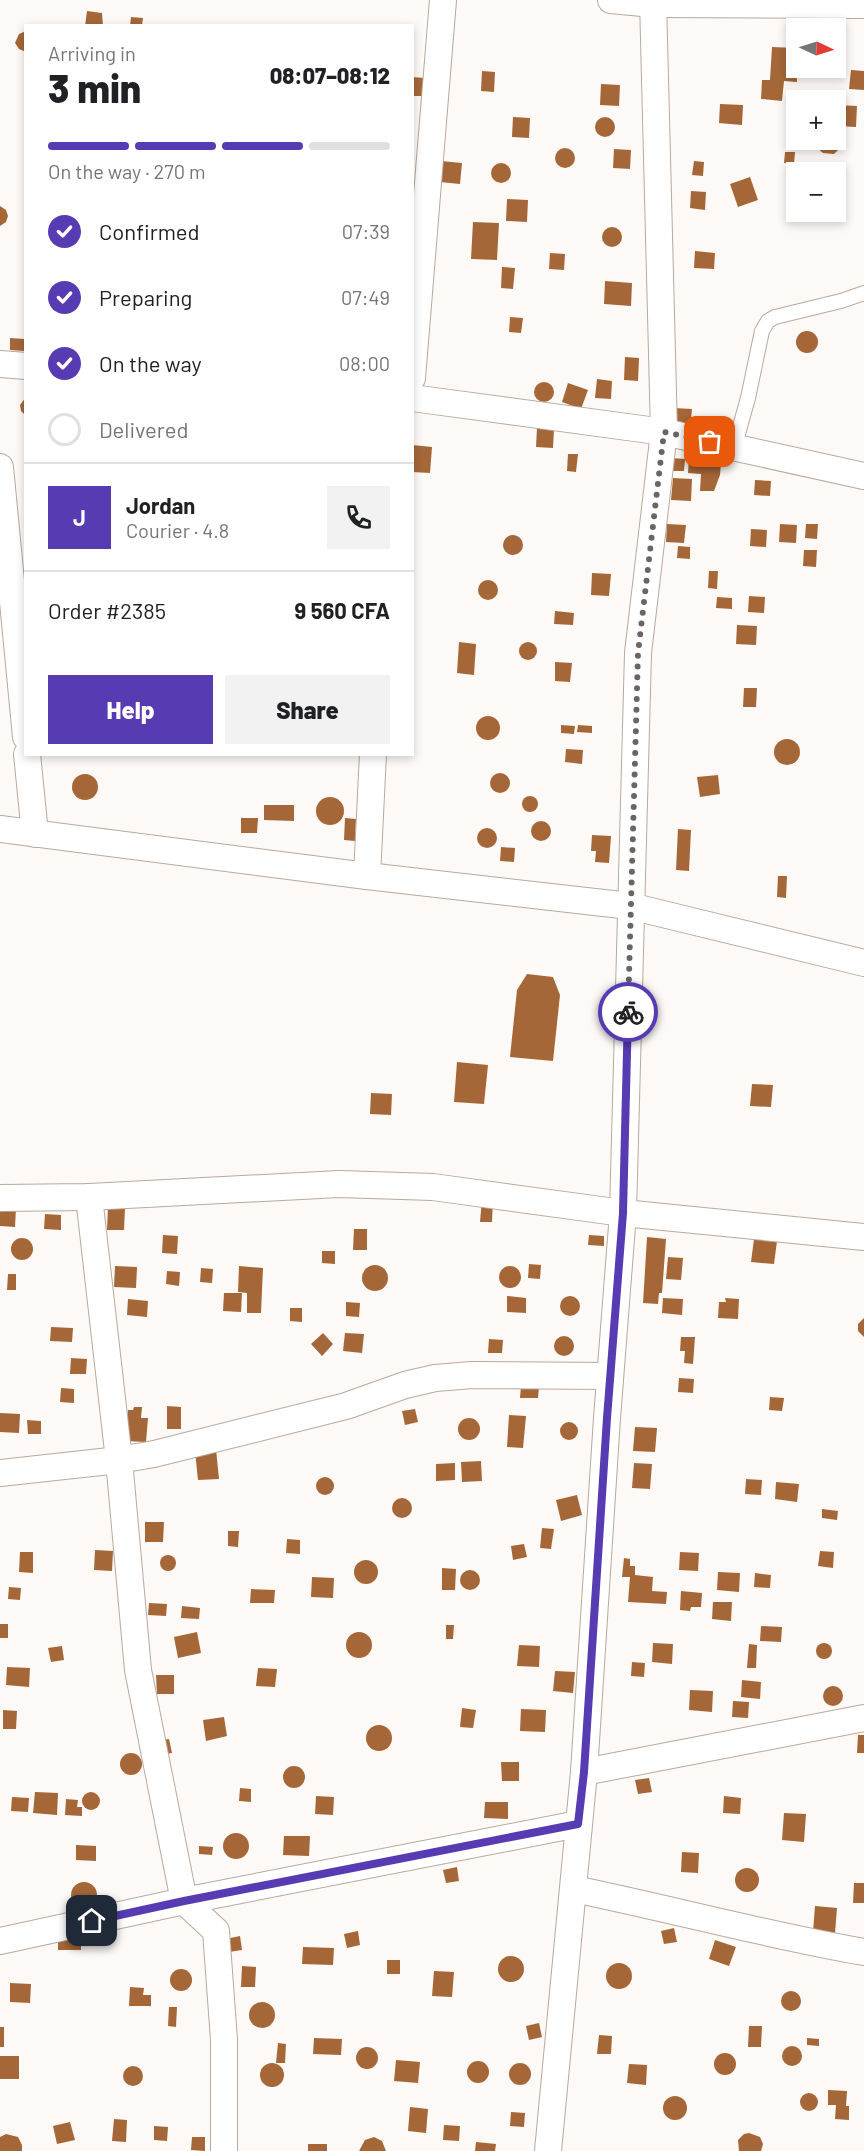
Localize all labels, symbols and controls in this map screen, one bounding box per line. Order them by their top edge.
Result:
north arrow [786,18,846,78]
map controls [786,18,846,222]
text: Arriving in [48,41,136,65]
text: 08:07–08:12 [270,62,390,88]
text: 3 min [48,64,141,111]
button: + [786,90,846,150]
text: On the way · 270 m [48,159,206,183]
button: − [786,162,846,222]
icon: check [48,215,81,248]
text: Confirmed [99,218,199,244]
text: 07:39 [342,219,390,243]
icon: check [48,281,81,314]
text: Preparing [99,284,192,310]
text: 07:49 [341,285,390,309]
icon: check [48,347,81,380]
text: On the way [99,350,202,376]
text: 08:00 [339,351,390,375]
text: Delivered [99,416,188,442]
pin [684,416,735,467]
icon: bag [693,425,726,458]
button: phone [327,486,390,549]
text: Jordan [126,492,195,518]
text: J [73,504,86,530]
text: Courier · 4.8 [126,518,229,542]
text: Order #2385 [48,597,166,623]
text: 9 560 CFA [295,597,390,623]
button: Help [48,675,213,744]
button: Share [225,675,390,744]
courier [598,982,658,1042]
icon: bike [612,996,645,1029]
pin [66,1895,117,1946]
icon: home [75,1904,108,1937]

